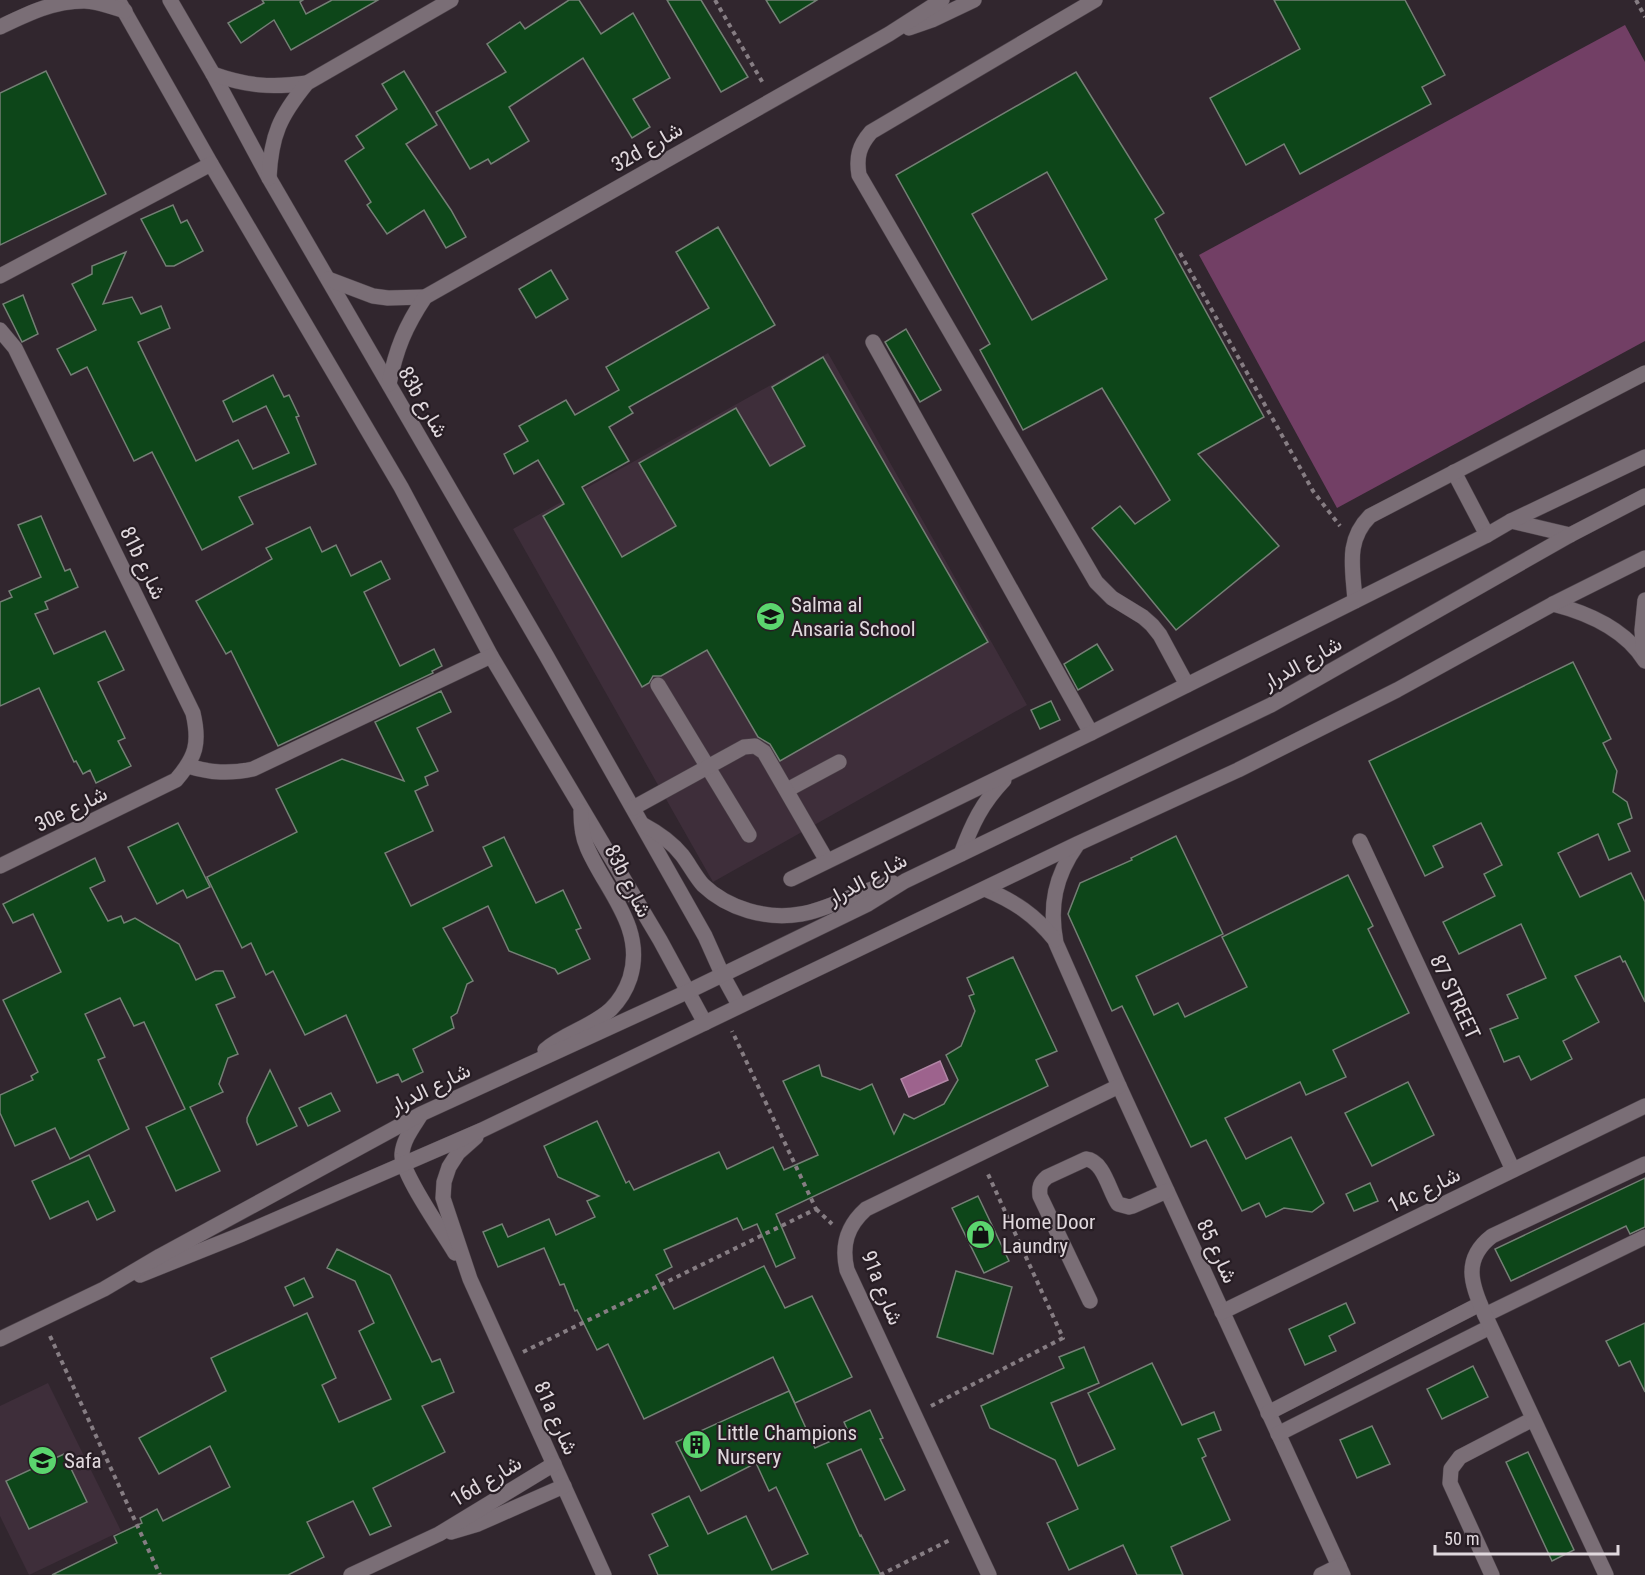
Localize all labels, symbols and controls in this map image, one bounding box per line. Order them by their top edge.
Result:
street label: 32d شارع [607,117,688,179]
street label: 83b شارع [391,362,453,443]
street label: 81b شارع [113,523,171,604]
place label: Salma al Ansaria School [791,593,916,641]
school or university icon: Salma al Ansaria School [754,601,786,633]
street label: شارع الدرار [1257,631,1347,697]
street label: 30e شارع [31,781,112,839]
street label: 83b شارع [598,841,656,922]
street label: شارع الدرار [822,848,912,912]
street label: 87 STREET [1425,951,1485,1043]
street label: شارع الدرار [385,1058,475,1120]
street label: 14c شارع [1384,1162,1465,1220]
place label: Home Door Laundry [1002,1210,1096,1258]
street label: شارع 85 [1190,1215,1242,1288]
shop icon: Home Door Laundry [965,1218,997,1250]
street label: 91a شارع [854,1247,908,1329]
street label: 81a شارع [527,1378,583,1459]
place label: Little Champions Nursery [717,1421,857,1469]
building icon: Little Champions Nursery [680,1429,712,1461]
school or university icon: Safa [27,1445,59,1477]
place label: Safa [64,1449,102,1473]
street label: 16d شارع [446,1451,527,1513]
scale bar [1435,1518,1618,1556]
text: 50 m [1444,1528,1479,1549]

